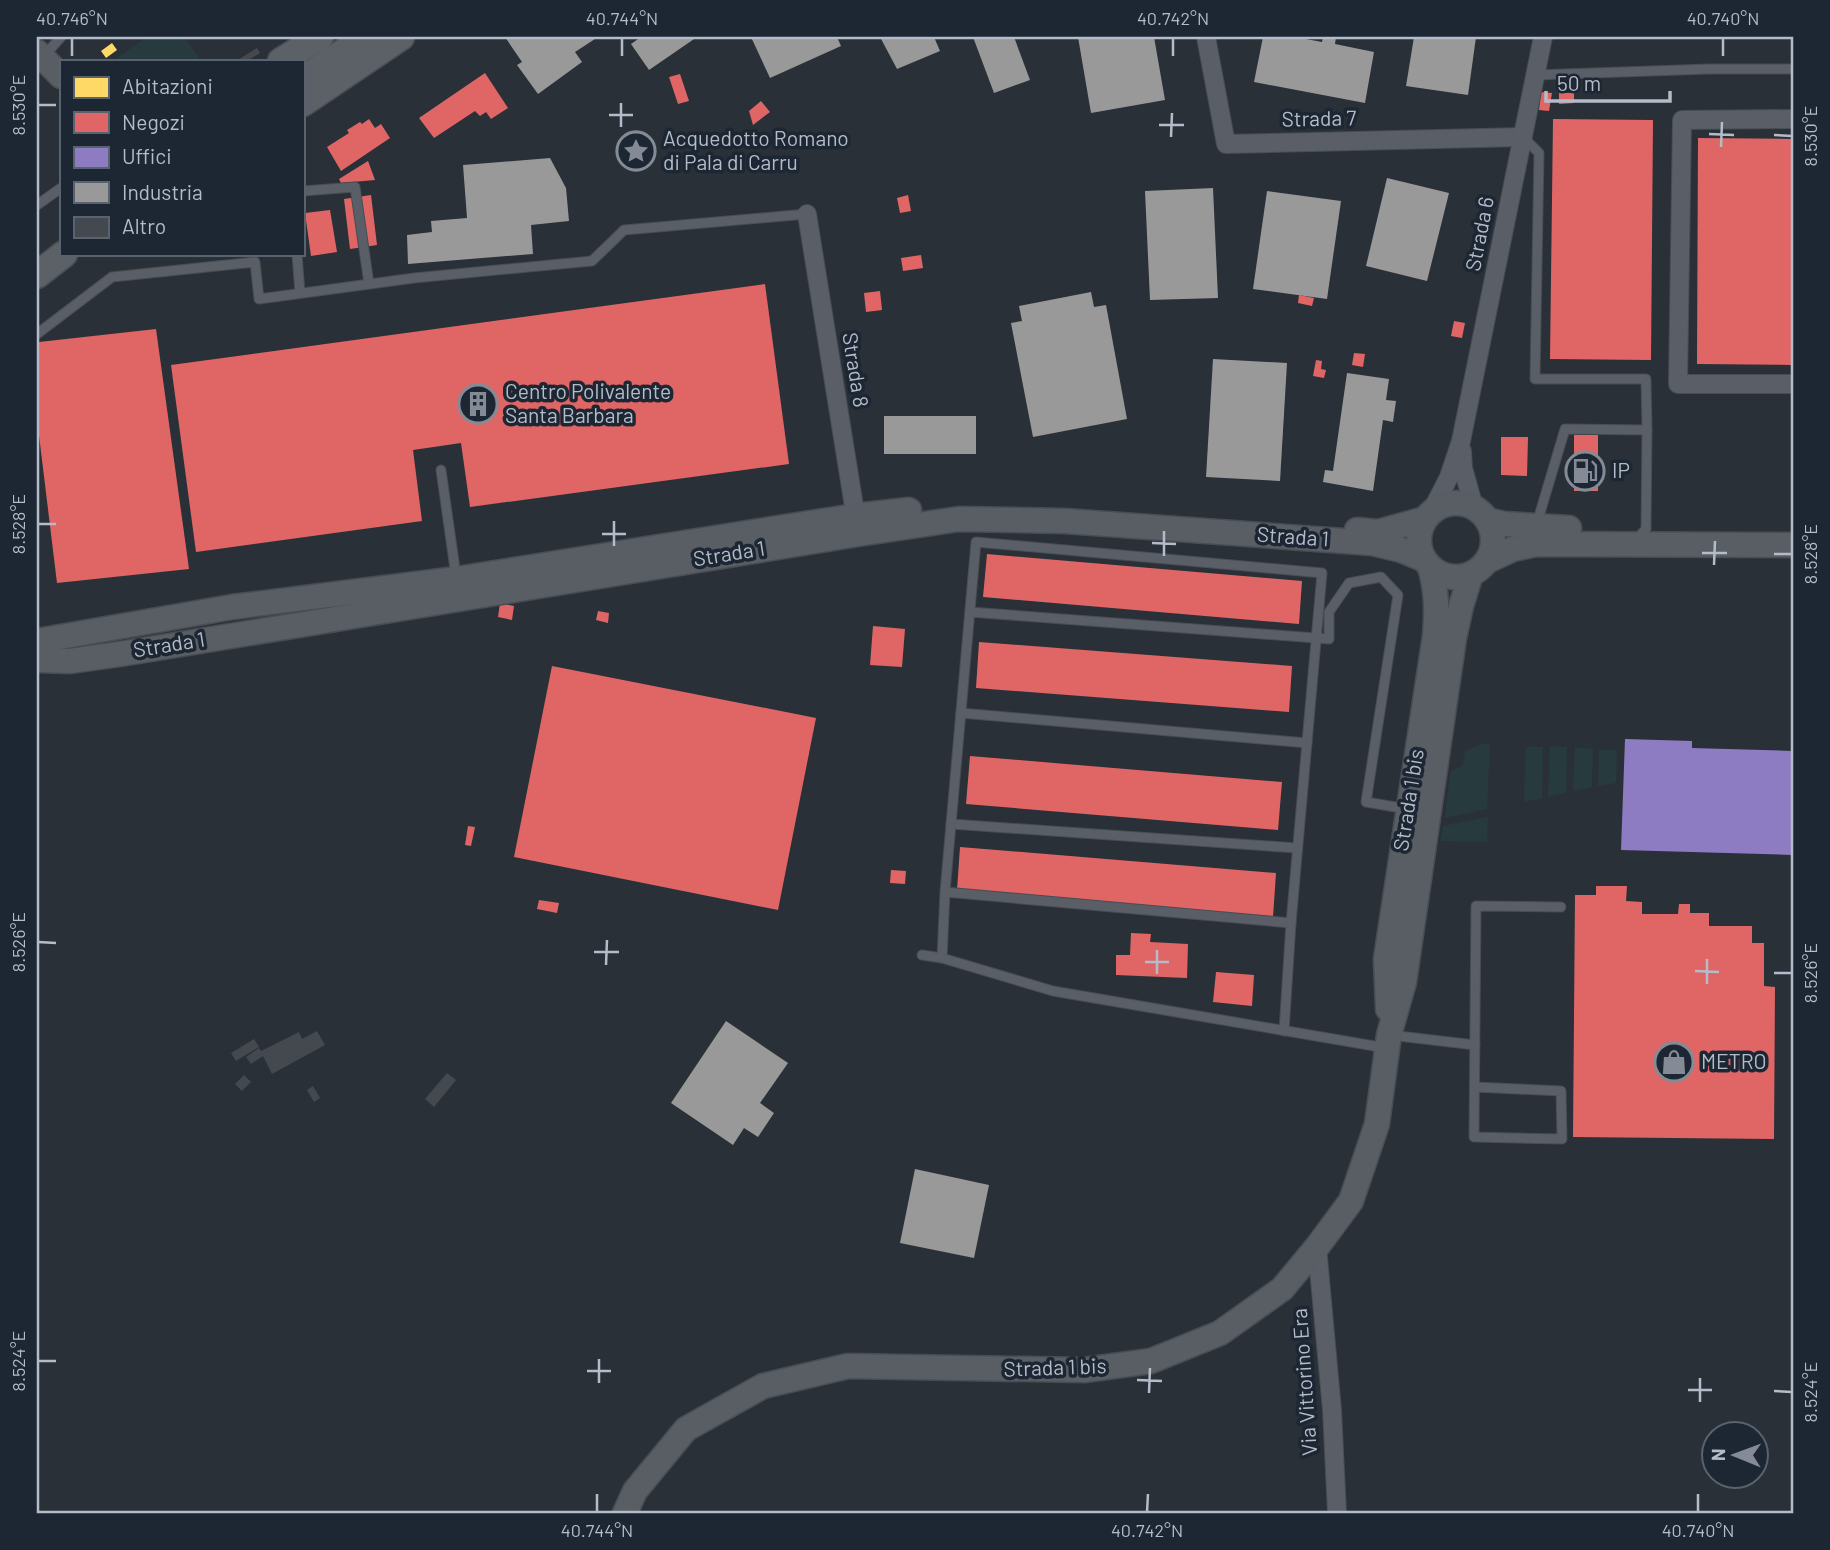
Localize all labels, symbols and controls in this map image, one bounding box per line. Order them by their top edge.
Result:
text: 40.746°N [36,7,108,29]
text: 40.744°N [586,7,658,29]
text: 40.742°N [1137,7,1209,29]
text: 40.740°N [1687,7,1759,29]
legend [60,60,304,256]
scale bar [1546,60,1671,104]
text: 50 m [1557,70,1601,95]
text: Abitazioni [122,73,213,98]
text: 8.530°E [7,75,29,135]
street label: Strada 7 [1281,104,1357,131]
text: 8.530°E [1799,106,1821,166]
text: Negozi [122,109,185,134]
place label: Acquedotto Romano di Pala di Carru [663,125,849,174]
place icon: Acquedotto Romano di Pala di Carru [615,130,657,172]
text: Uffici [122,143,172,168]
text: Industria [122,179,203,204]
street label: Strada 6 [1459,194,1498,273]
text: Altro [122,213,166,238]
street label: Strada 8 [838,330,875,409]
place label: Centro Polivalente Santa Barbara [505,378,671,427]
building icon: Centro Polivalente Santa Barbara [457,383,499,425]
fuel station icon: IP [1564,450,1606,492]
place label: IP [1612,457,1630,482]
text: 8.528°E [7,494,29,554]
street label: Strada 1 [1256,521,1330,550]
text: 8.528°E [1799,524,1821,584]
street label: Strada 1 [691,535,766,570]
street label: Strada 1 [131,626,206,661]
street label: Strada 1 bis [1387,747,1428,853]
text: 8.526°E [7,912,29,972]
text: 8.526°E [1799,943,1821,1003]
shop icon: METRO [1653,1041,1695,1083]
place label: METRO [1701,1048,1767,1073]
street label: Via Vittorino Era [1286,1308,1321,1457]
text: 8.524°E [7,1331,29,1391]
street label: Strada 1 bis [1003,1352,1107,1381]
text: 8.524°E [1799,1362,1821,1422]
north arrow [1700,1420,1770,1490]
text: N [1706,1448,1729,1461]
text: 40.744°N [561,1519,633,1541]
text: 40.742°N [1111,1519,1183,1541]
text: 40.740°N [1662,1519,1734,1541]

